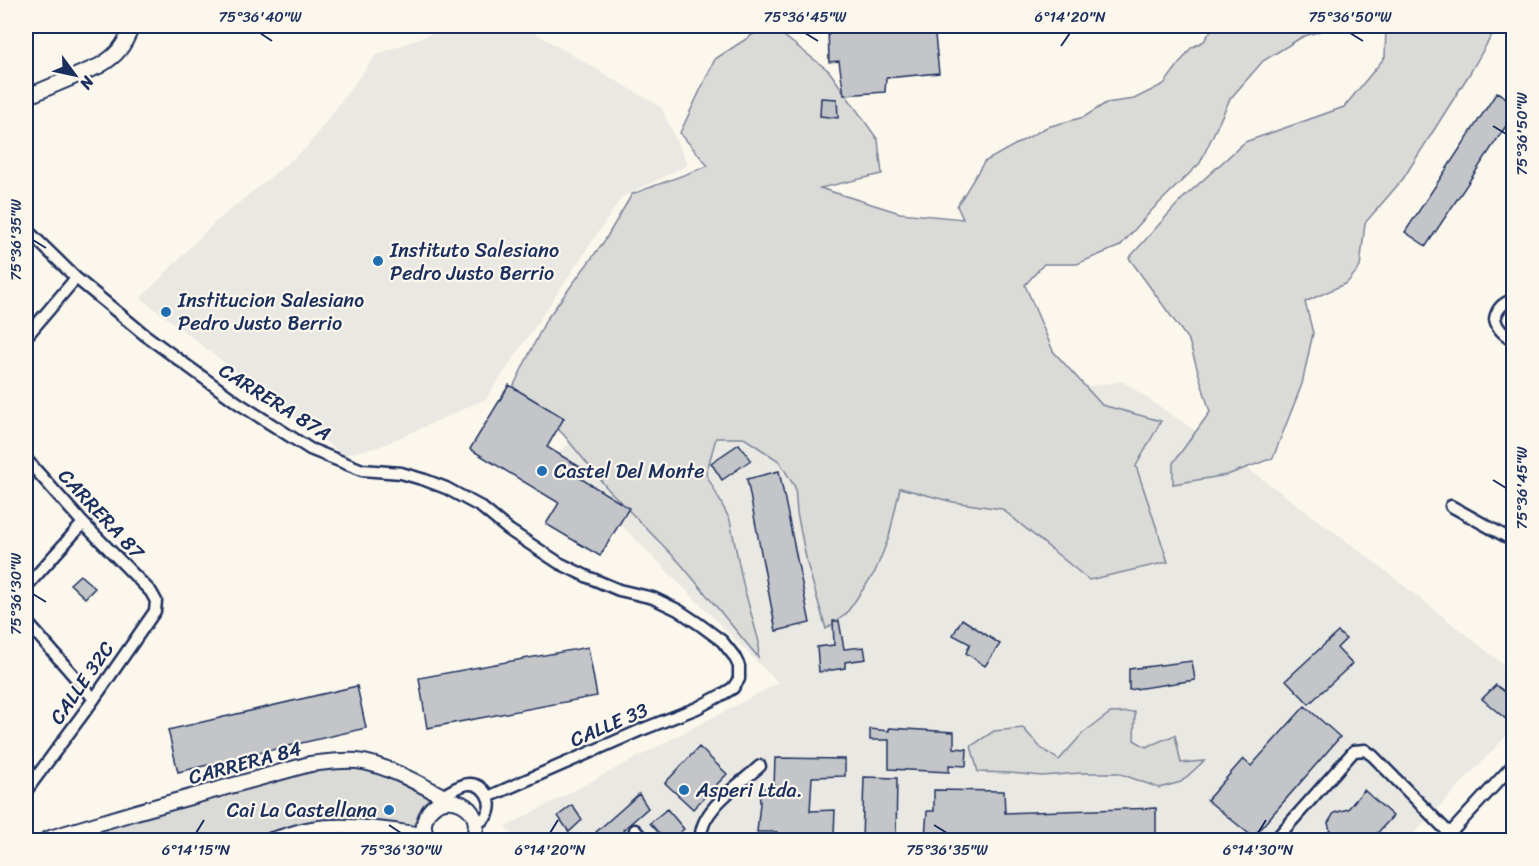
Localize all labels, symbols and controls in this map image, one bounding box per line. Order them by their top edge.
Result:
text: 75°36'40"W [218,4,302,30]
text: 75°36'45"W [764,4,847,30]
text: 6°14'20"N [1034,4,1106,30]
text: 75°36'50"W [1309,4,1392,30]
north arrow [45,45,105,105]
text: N [71,70,103,96]
text: 75°36'50"W [1509,92,1535,175]
text: 75°36'35"W [3,199,29,281]
place label: Instituto Salesiano Pedro Justo Berrio [389,233,559,291]
marker: Instituto Salesiano Pedro Justo Berrio [371,254,385,268]
place label: Institucion Salesiano Pedro Justo Berrio [177,283,364,341]
marker: Institucion Salesiano Pedro Justo Berrio [159,305,173,319]
street label: CARRERA 87A [212,353,338,451]
text: 75°36'45"W [1509,446,1535,529]
place label: Castel Del Monte [554,454,705,489]
street label: CARRERA 87 [49,460,154,569]
marker: Castel Del Monte [535,464,549,478]
text: 75°36'30"W [3,553,29,635]
street label: CALLE 32C [40,633,124,732]
street label: CALLE 33 [564,693,654,757]
street label: CARRERA 84 [185,731,305,795]
place label: Asperi Ltda. [695,773,803,808]
marker: Asperi Ltda. [677,783,691,797]
place label: Cai La Castellana [227,793,377,828]
marker: Cai La Castellana [382,803,396,817]
text: 6°14'15"N [162,837,231,863]
text: 75°36'30"W [360,837,442,863]
text: 6°14'20"N [514,837,586,863]
text: 75°36'35"W [906,837,988,863]
text: 6°14'30"N [1223,837,1294,863]

